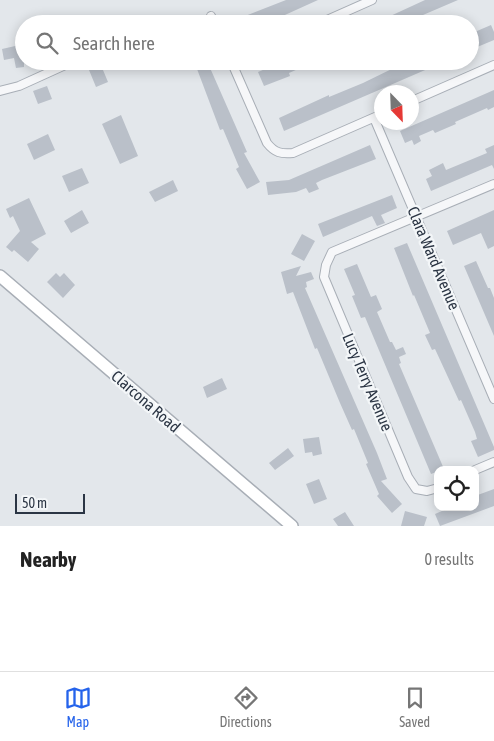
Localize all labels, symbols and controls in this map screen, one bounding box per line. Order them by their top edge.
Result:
search box [15,15,479,70]
icon: search [33,29,61,57]
text: Search here [73,32,155,54]
north arrow [374,85,419,130]
street label: Clara Ward Avenue [404,204,464,312]
street label: Lucy Terry Avenue [338,330,397,434]
street label: Clarcona Road [108,366,184,436]
map controls [434,466,479,511]
button: locate [434,466,479,511]
scale bar [15,491,85,514]
text: 50 m [22,495,47,511]
text: Nearby [20,547,76,571]
text: 0 results [424,550,474,568]
tab: Map [64,684,92,730]
tab: Directions [219,684,272,730]
tab: Saved [399,684,430,730]

